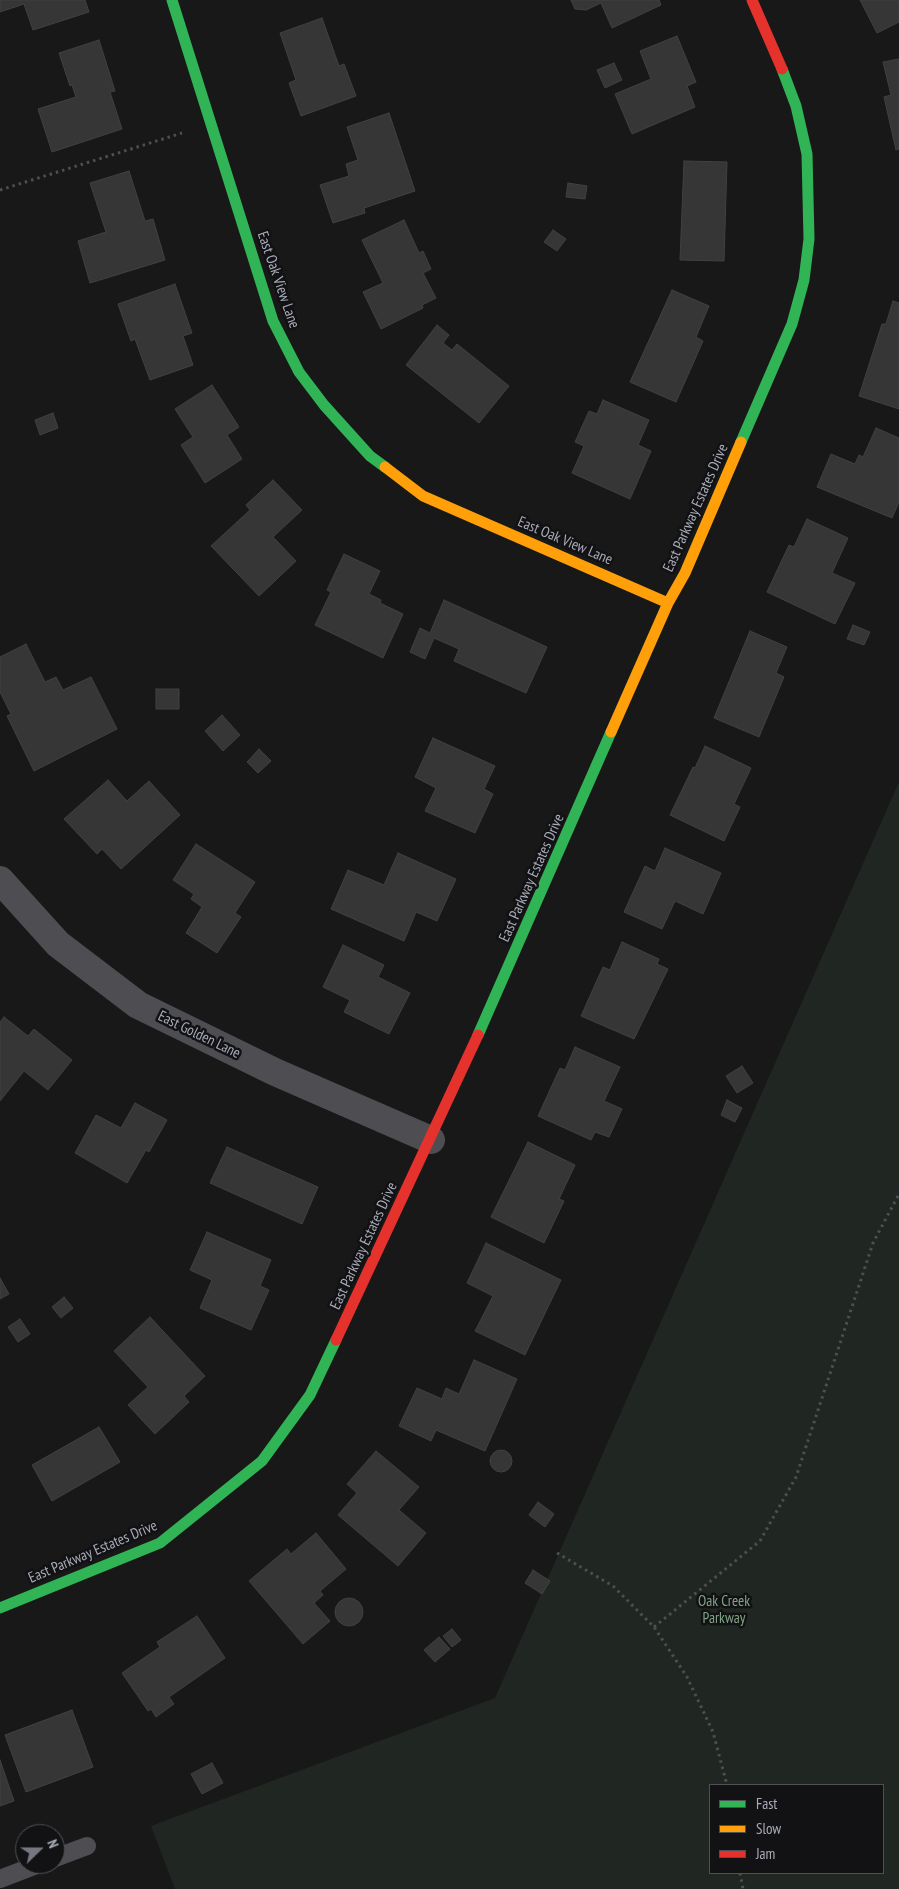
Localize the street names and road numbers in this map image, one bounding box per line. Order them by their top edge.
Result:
street label: East Oak View Lane [253,229,303,331]
street label: East Parkway Estates Drive [660,441,732,575]
street label: East Oak View Lane [515,513,615,569]
street label: East Parkway Estates Drive [496,811,568,945]
street label: East Golden Lane [155,1007,243,1063]
street label: East Parkway Estates Drive [327,1180,401,1312]
street label: East Parkway Estates Drive [26,1517,160,1587]

